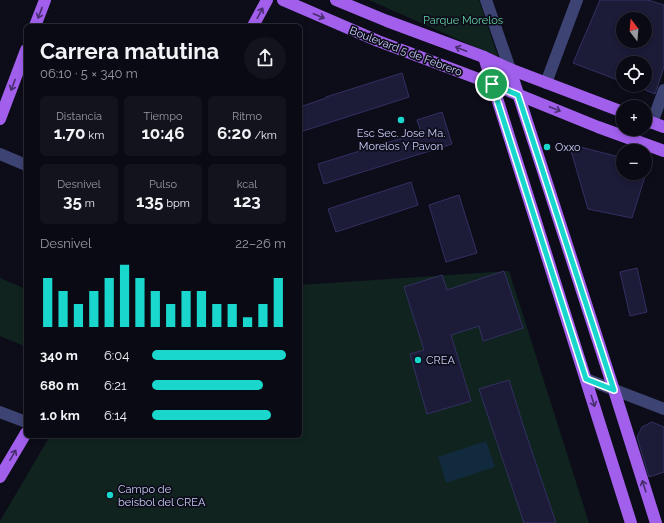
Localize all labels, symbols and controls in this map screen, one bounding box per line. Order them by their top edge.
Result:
one-way arrow [36,7,44,19]
one-way arrow [257,7,265,19]
one-way arrow [312,12,324,20]
north arrow [616,12,652,48]
map controls [616,12,652,180]
park label: Parque Morelos [423,14,503,27]
street label: Boulevard 5 de Febrero [348,24,464,79]
button: share [244,37,286,79]
text: Carrera matutina [40,38,219,64]
one-way arrow [455,44,467,52]
button: locate [616,56,652,92]
text: 06:10 · 5 × 340 m [40,66,138,81]
pin [475,67,509,101]
icon: arrive [481,73,503,95]
one-way arrow [9,78,16,91]
button: + [616,100,652,136]
one-way arrow [548,106,560,114]
text: Distancia [56,110,102,123]
text: Tiempo [143,110,183,123]
text: Ritmo [232,110,262,123]
marker: Esc Sec. Jose Ma. Morelos Y Pavon [396,115,406,125]
text: 1.70 [54,123,86,143]
text: 10:46 [141,123,185,143]
text: 6:20 [217,123,252,143]
place label: Esc Sec. Jose Ma. Morelos Y Pavon [357,127,445,153]
text: km [86,129,104,142]
text: /km [252,129,277,142]
place label: Oxxo [555,141,581,154]
marker: Oxxo [542,142,552,152]
button: − [616,144,652,180]
text: Desnivel [57,178,101,191]
text: Pulso [149,178,177,191]
text: kcal [237,178,257,191]
text: 35 [63,191,82,211]
text: 135 [136,191,163,211]
text: 123 [233,191,261,211]
text: m [82,197,95,210]
text: bpm [163,197,190,210]
text: Desnivel [40,236,91,251]
text: 22–26 m [235,236,286,251]
text: 340 m [40,348,78,363]
text: 6:04 [104,348,129,363]
place label: CREA [426,354,455,367]
marker: CREA [413,355,423,365]
text: 680 m [40,378,79,393]
text: 6:21 [104,378,127,393]
one-way arrow [590,395,597,408]
text: 1.0 km [40,408,80,423]
text: 6:14 [104,408,127,423]
one-way arrow [9,450,17,461]
one-way arrow [640,480,647,493]
place label: Campo de beisbol del CREA [118,483,206,509]
marker: Campo de beisbol del CREA [105,490,115,500]

